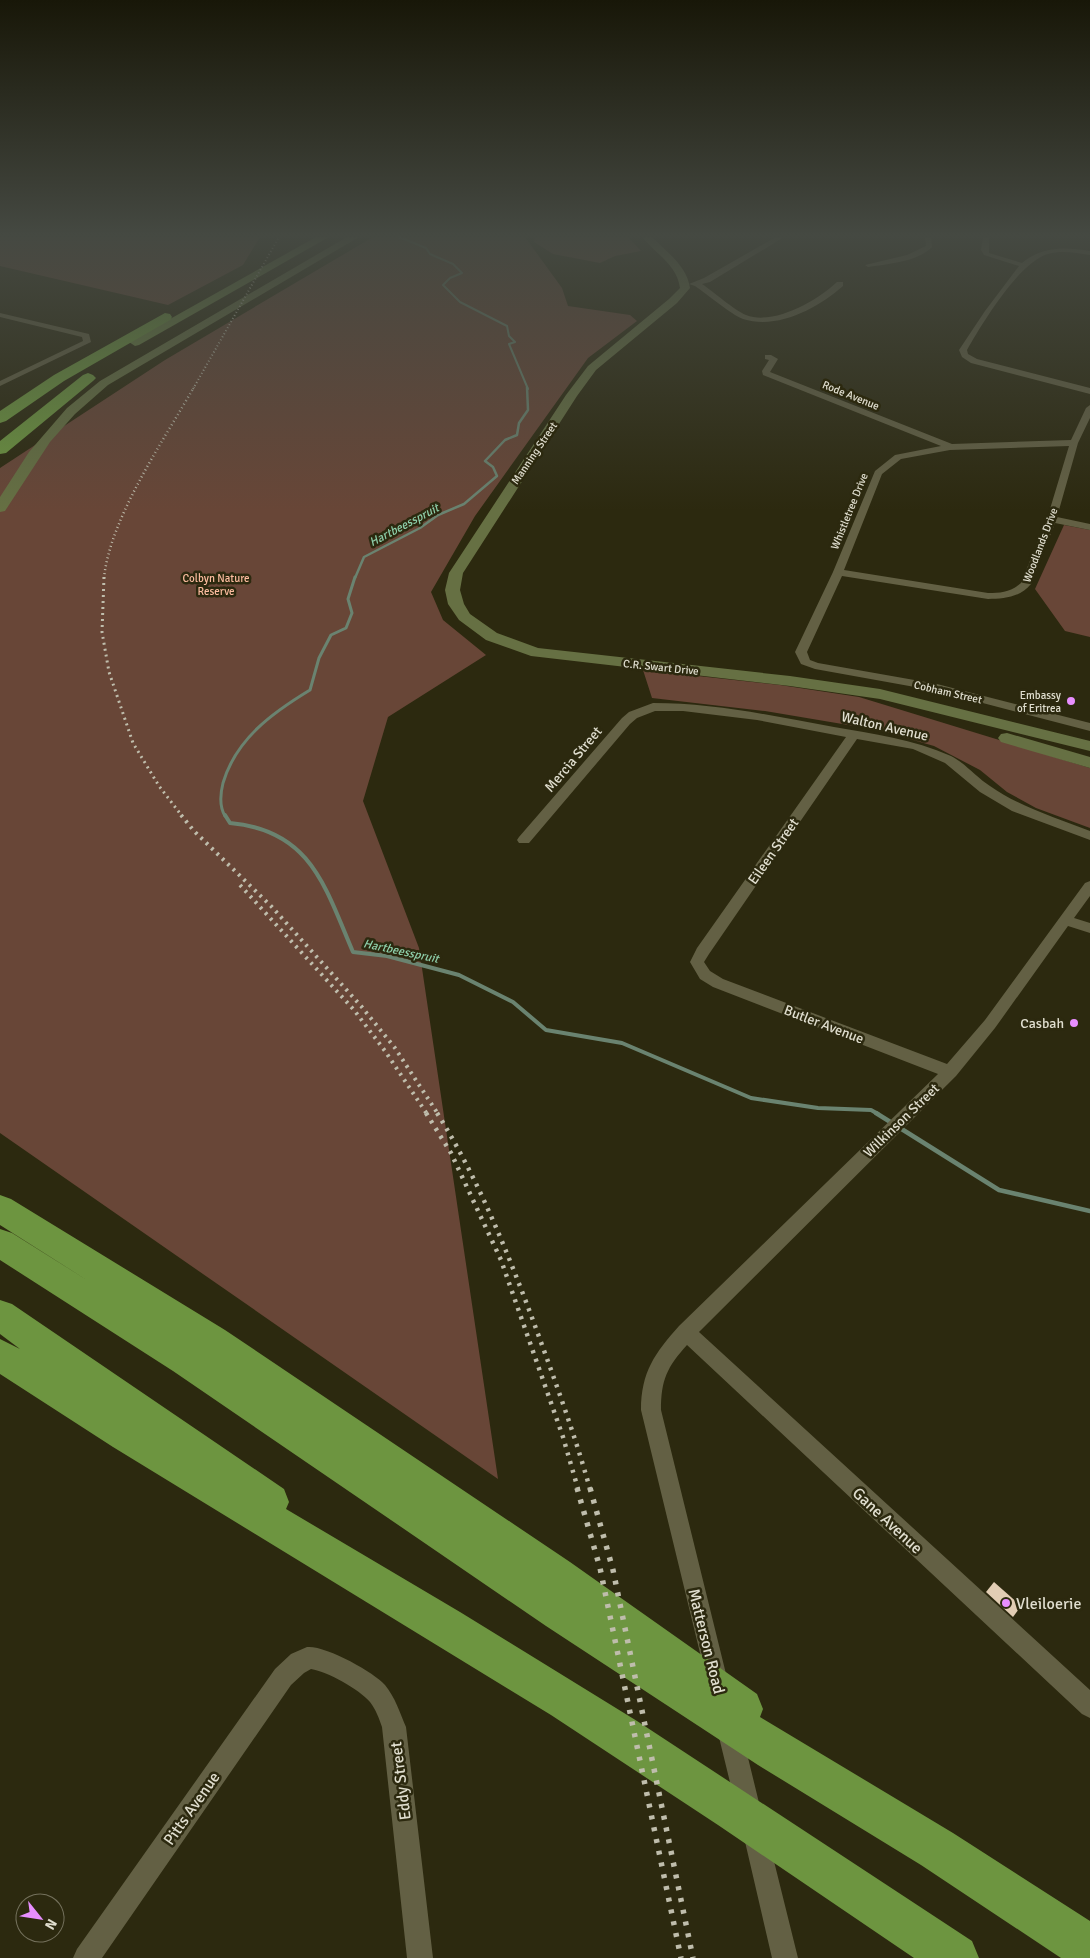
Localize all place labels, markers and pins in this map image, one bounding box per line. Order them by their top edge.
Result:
place label: Embassy of Eritrea [1017,689,1062,715]
marker: Embassy of Eritrea [1065,695,1077,707]
place label: Casbah [1020,1015,1064,1032]
marker: Casbah [1068,1017,1080,1029]
place label: Vleiloerie [1016,1594,1081,1614]
marker: Vleiloerie [1000,1597,1012,1609]

